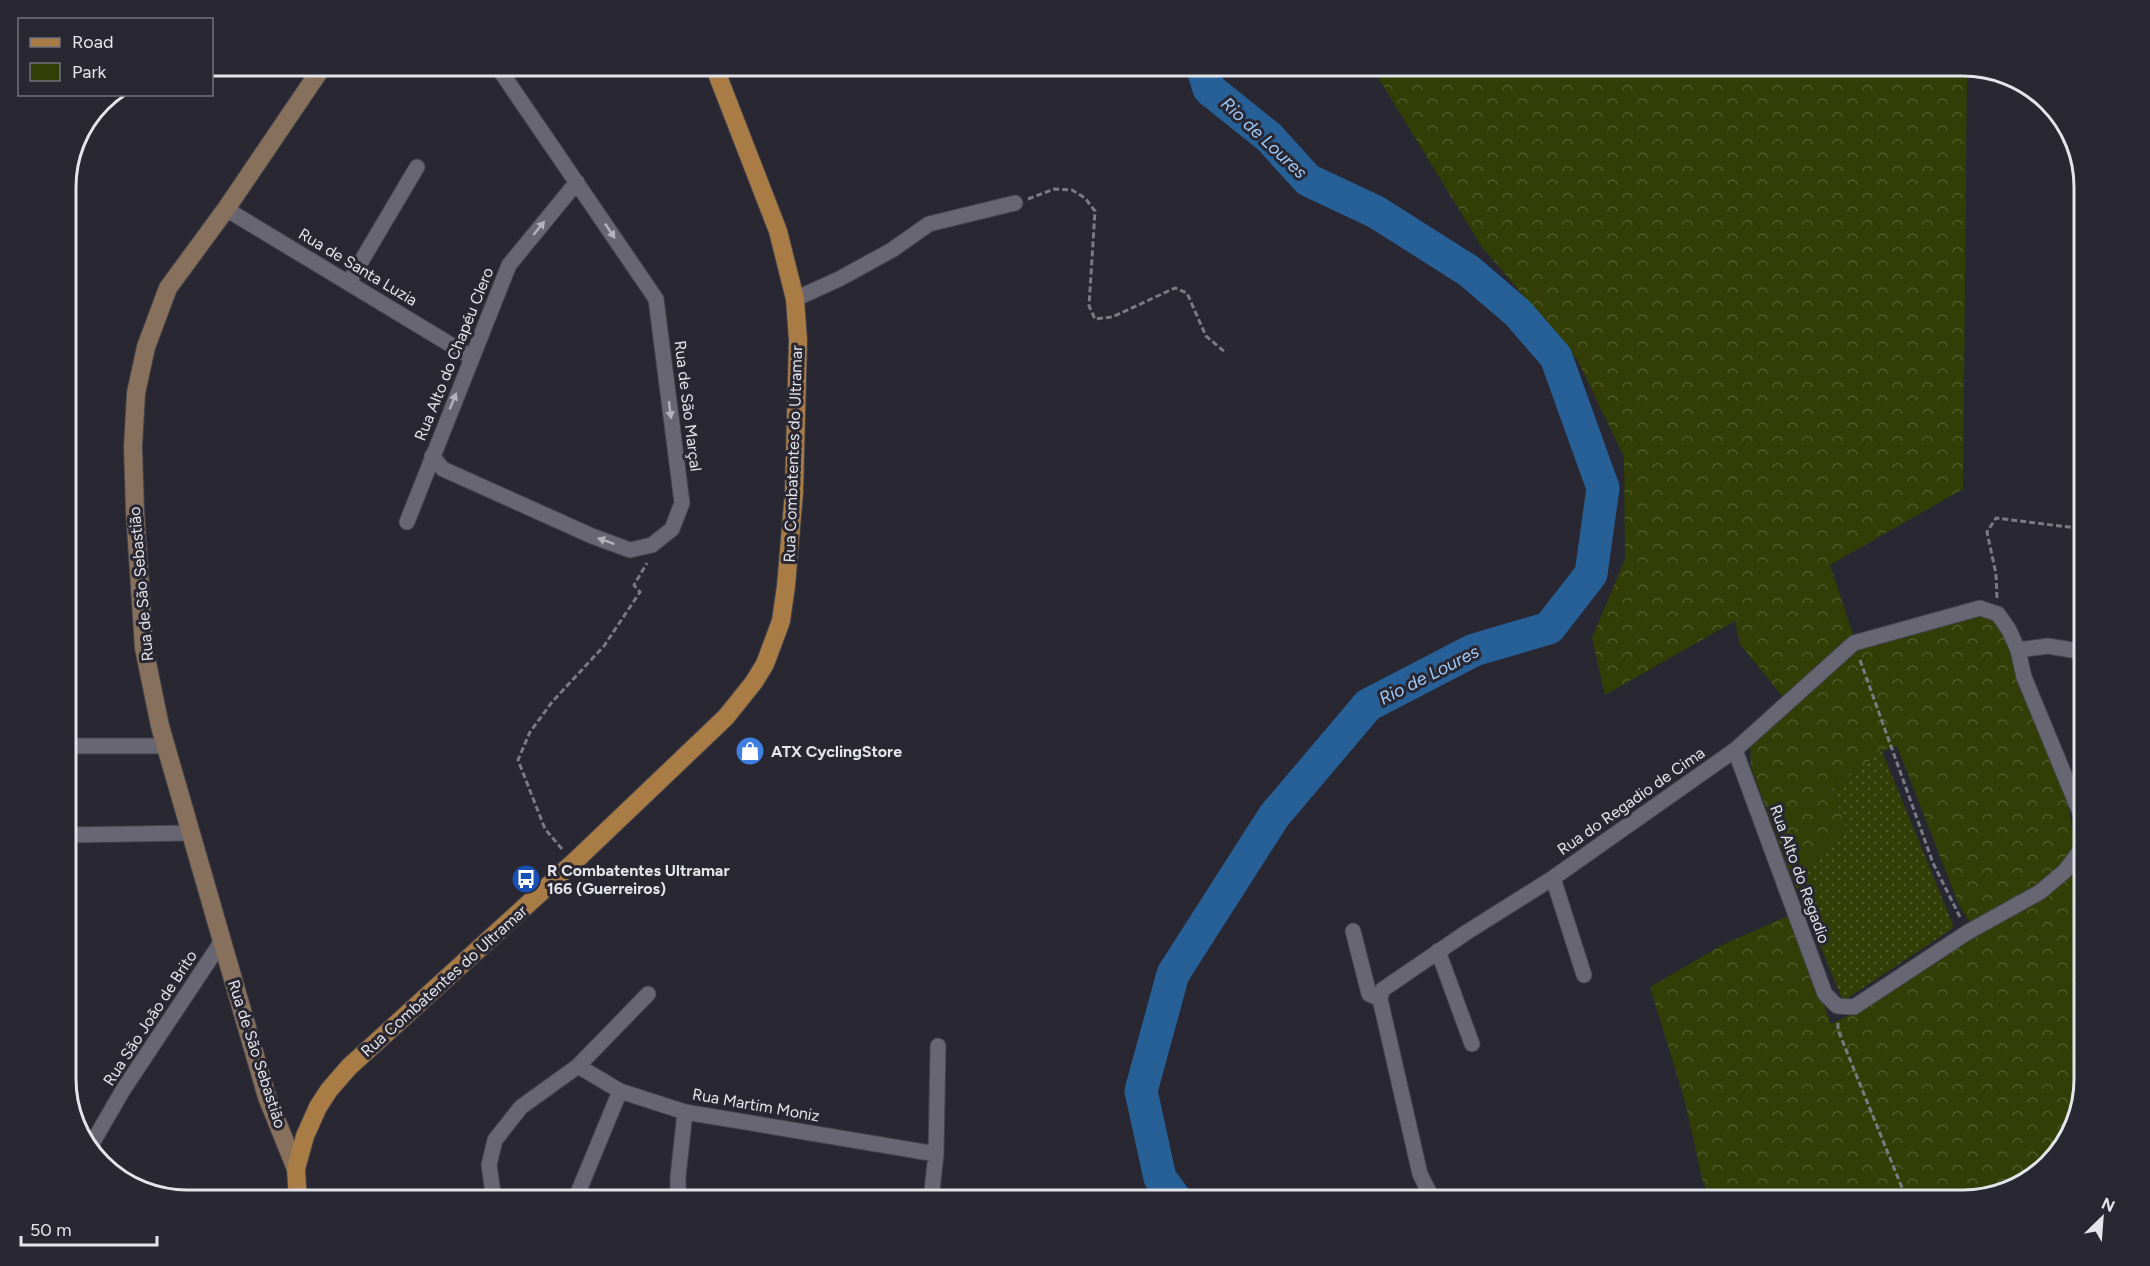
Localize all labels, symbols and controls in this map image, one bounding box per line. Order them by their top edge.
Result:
legend [18,18,213,96]
text: Road [72,31,113,53]
text: Park [72,61,107,83]
water label: Rio de Loures [1216,93,1312,184]
one-way arrow [532,221,545,236]
one-way arrow [604,222,615,239]
street label: Rua de Santa Luzia [295,224,421,310]
street label: Rua Alto do Chapéu Clero [410,264,498,444]
street label: Rua de São Marçal [671,339,705,473]
street label: Rua Combatentes do Ultramar [780,345,806,563]
one-way arrow [449,392,459,410]
one-way arrow [666,401,675,420]
street label: Rua de São Sebastião [125,506,157,662]
one-way arrow [597,536,615,545]
water label: Rio de Loures [1375,640,1483,710]
shop icon: ATX CyclingStore [734,735,766,767]
place label: ATX CyclingStore [771,742,902,761]
street label: Rua do Regadio de Cima [1554,743,1708,859]
street label: Rua Alto do Regadio [1766,802,1834,946]
place label: R Combatentes Ultramar 166 (Guerreiros) [547,861,729,898]
bus stop icon: R Combatentes Ultramar 166 (Guerreiros) [510,863,542,895]
street label: Rua Combatentes do Ultramar [357,901,531,1061]
street label: Rua São João de Brito [99,947,201,1089]
street label: Rua de São Sebastião [224,977,290,1131]
street label: Rua Martim Moniz [691,1084,821,1126]
north arrow [2072,1188,2132,1248]
text: N [2099,1194,2118,1216]
scale bar [21,1209,158,1247]
text: 50 m [30,1219,72,1241]

